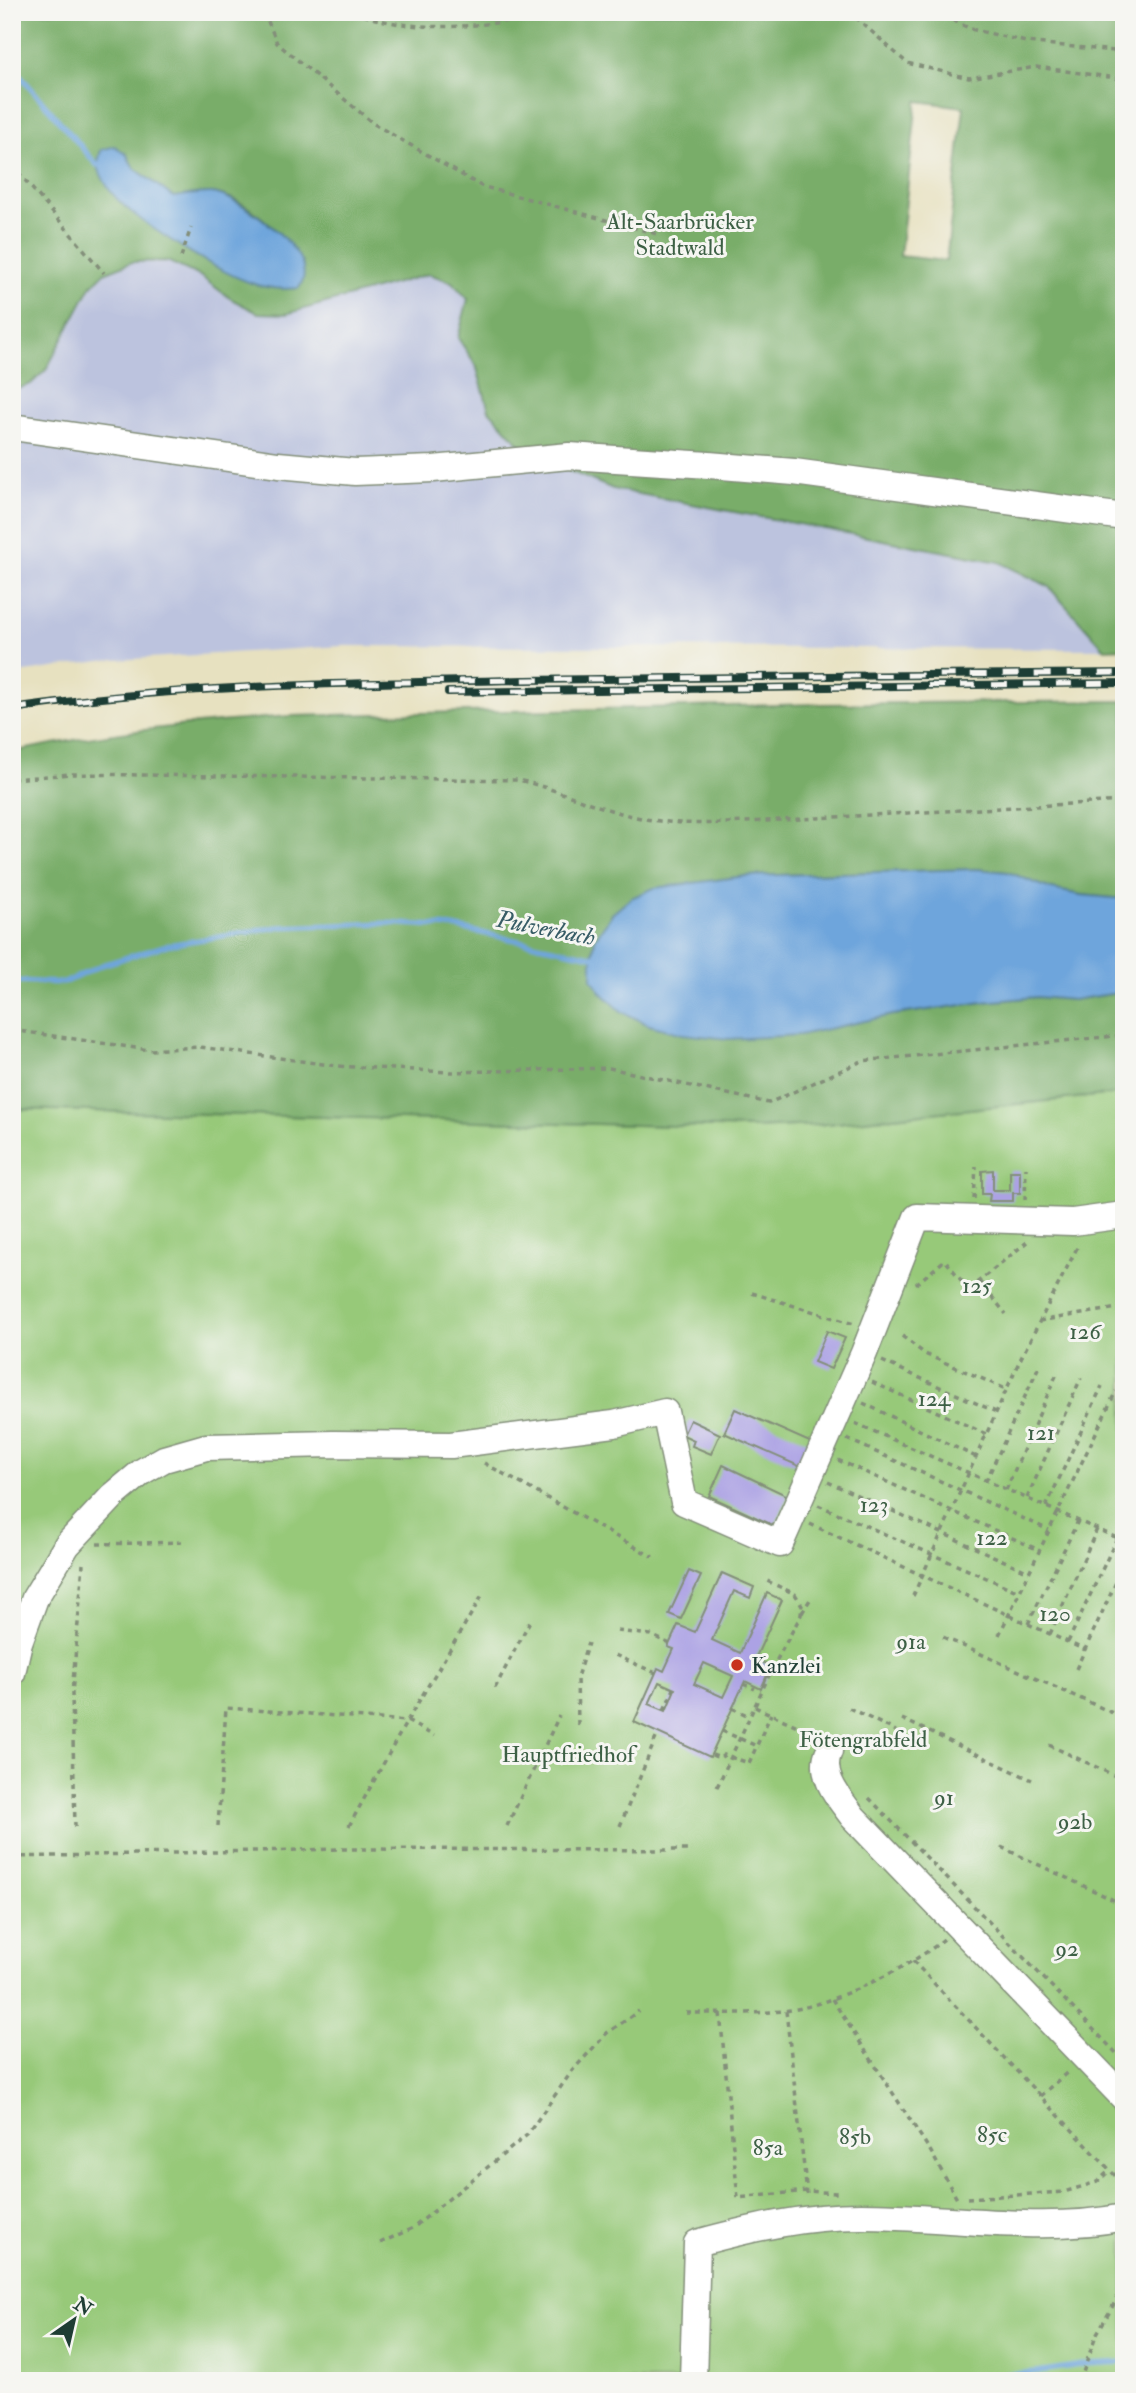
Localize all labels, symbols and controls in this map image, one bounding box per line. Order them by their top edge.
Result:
park label: Alt-Saarbrücker Stadtwald [605,207,754,262]
water label: Pulverbach [493,904,598,953]
park label: 125 [962,1271,992,1300]
park label: 126 [1069,1317,1102,1346]
park label: 124 [918,1384,952,1413]
park label: 121 [1027,1418,1055,1447]
park label: 123 [860,1490,888,1519]
park label: 122 [976,1523,1008,1552]
park label: 120 [1039,1599,1071,1628]
park label: 91a [894,1627,926,1656]
place label: Kanzlei [751,1651,821,1680]
marker: Kanzlei [729,1657,745,1673]
park label: Fötengrabfeld [799,1725,927,1754]
park label: Hauptfriedhof [502,1740,638,1770]
park label: 91 [932,1783,954,1812]
park label: 92b [1056,1807,1092,1836]
park label: 92 [1053,1934,1079,1963]
park label: 85c [977,2120,1007,2149]
park label: 85b [839,2122,871,2151]
park label: 85a [753,2133,784,2162]
north arrow [38,2284,108,2354]
text: N [68,2291,98,2322]

